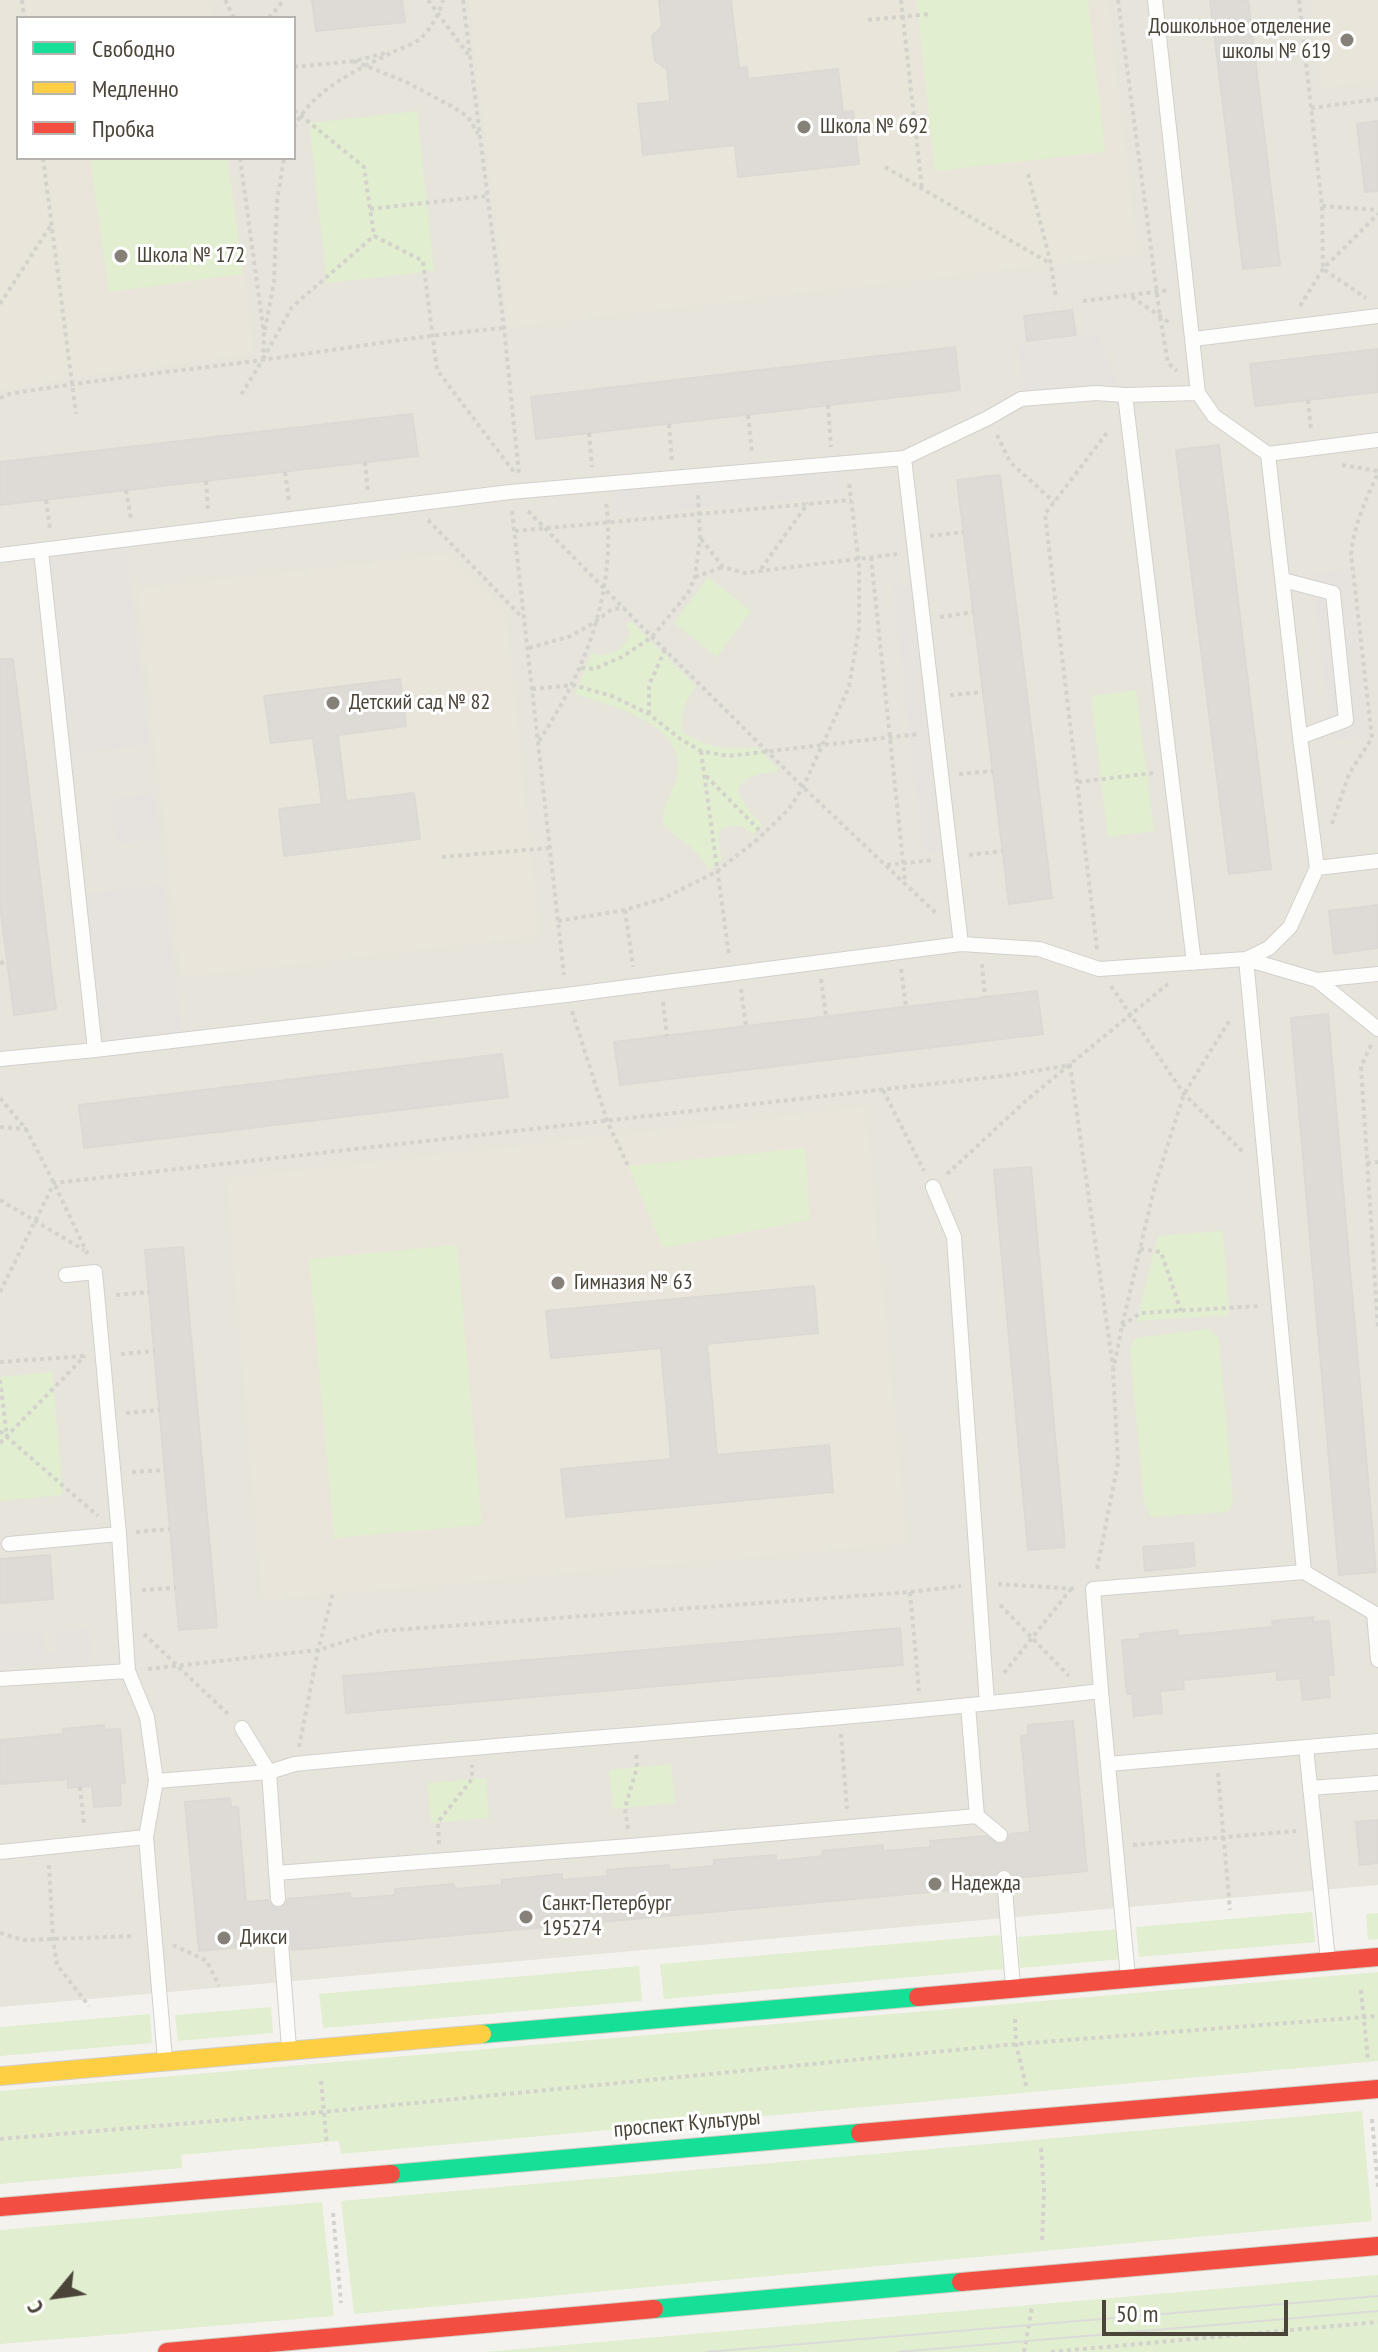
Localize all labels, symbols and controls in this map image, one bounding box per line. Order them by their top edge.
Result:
place label: Дошкольное отделение школы № 619 [1148,14,1331,66]
legend [16,16,296,160]
marker: Дошкольное отделение школы № 619 [1338,31,1356,49]
text: Свободно [92,33,175,64]
text: Медленно [92,73,179,104]
text: Пробка [92,113,155,144]
place label: Школа № 692 [820,114,928,140]
marker: Школа № 692 [795,118,813,136]
place label: Школа № 172 [137,243,245,269]
marker: Школа № 172 [112,247,130,265]
place label: Детский сад № 82 [349,690,490,716]
marker: Детский сад № 82 [324,694,342,712]
place label: Гимназия № 63 [574,1270,693,1296]
marker: Гимназия № 63 [549,1274,567,1292]
place label: Надежда [951,1871,1021,1897]
marker: Надежда [926,1875,944,1893]
place label: Санкт-Петербург 195274 [542,1891,671,1942]
marker: Санкт-Петербург 195274 [517,1908,535,1926]
place label: Дикси [240,1925,287,1951]
marker: Дикси [215,1929,233,1947]
street label: проспект Культуры [613,2104,761,2144]
north arrow [16,2256,96,2336]
scale bar [1106,2284,1292,2334]
text: С [20,2296,50,2319]
text: 50 m [1116,2298,1158,2329]

